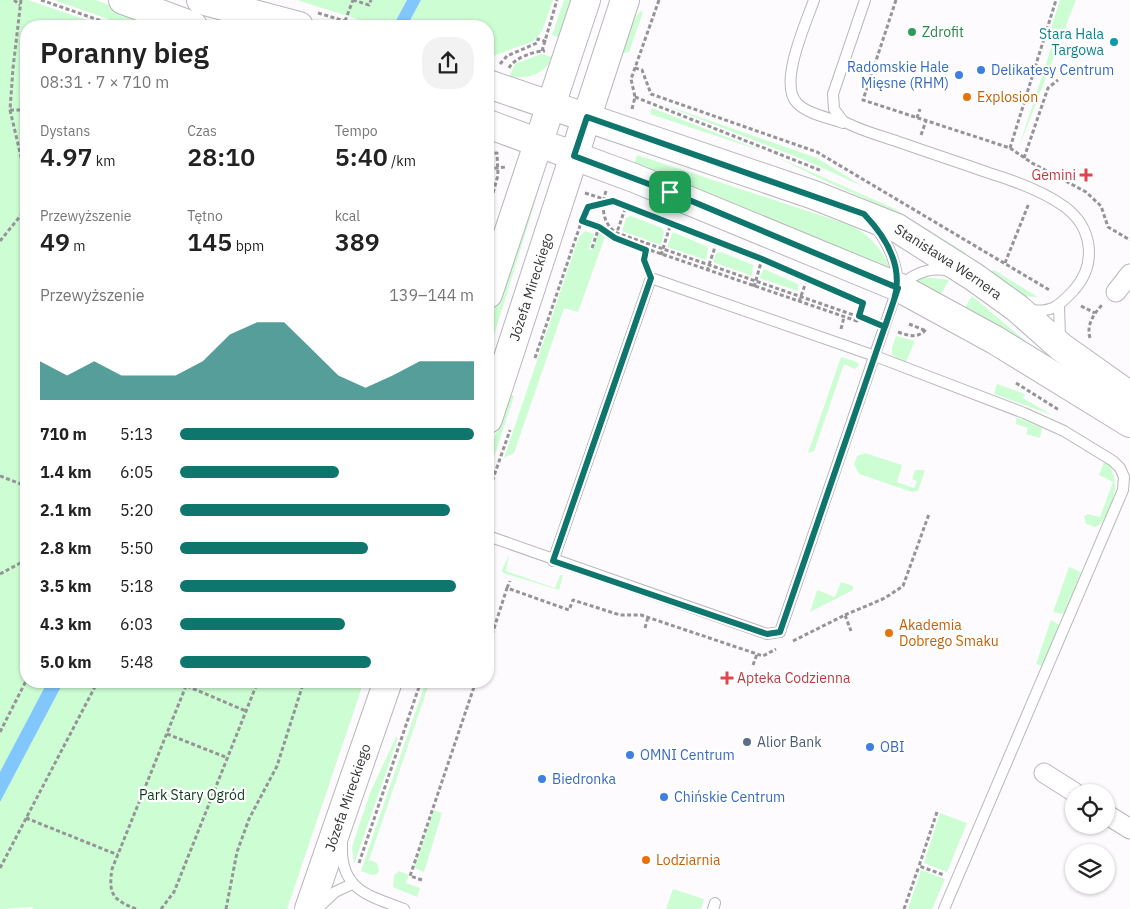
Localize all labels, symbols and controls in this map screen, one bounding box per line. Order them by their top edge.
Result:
place label: Zdrofit [922,23,964,41]
place label: Stara Hala Targowa [1039,25,1105,59]
marker: Zdrofit [906,26,918,38]
text: Poranny bieg [40,34,209,71]
marker: Stara Hala Targowa [1108,36,1120,48]
button: share [422,37,474,89]
place label: Radomskie Hale Mięsne (RHM) [847,58,949,92]
place label: Delikatesy Centrum [991,61,1114,79]
marker: Delikatesy Centrum [975,64,987,76]
marker: Radomskie Hale Mięsne (RHM) [953,69,965,81]
text: 08:31 · 7 × 710 m [40,72,169,92]
place label: Explosion [977,88,1038,106]
marker: Explosion [961,91,973,103]
text: Dystans [40,122,90,140]
text: Czas [187,122,217,140]
text: Tempo [335,122,378,140]
text: 4.97 [40,140,92,173]
text: 28:10 [187,140,255,173]
text: 5:40 [335,140,388,173]
text: km [92,152,115,170]
text: /km [388,152,416,170]
place label: Gemini [1031,166,1076,184]
marker: Gemini [1080,169,1092,181]
pin [649,171,691,213]
icon: arrive [656,178,684,206]
text: Przewyższenie [40,207,132,225]
text: Tętno [187,207,223,225]
text: kcal [335,207,360,225]
street label: Stanisława Wernera [891,220,1006,304]
text: 49 [40,225,70,258]
text: 145 [187,225,232,258]
text: 389 [335,225,380,258]
street label: Józefa Mireckiego [505,230,557,343]
text: m [70,237,86,255]
text: bpm [232,237,264,255]
text: Przewyższenie [40,285,145,305]
text: 139–144 m [389,285,474,305]
text: 710 m [40,424,87,444]
text: 5:13 [120,424,153,444]
text: 1.4 km [40,462,91,482]
text: 6:05 [120,462,153,482]
text: 2.1 km [40,500,91,520]
text: 5:20 [120,500,153,520]
text: 2.8 km [40,538,91,558]
text: 5:50 [120,538,153,558]
text: 3.5 km [40,576,91,596]
text: 5:18 [120,576,153,596]
text: 4.3 km [40,614,91,634]
text: 6:03 [120,614,153,634]
place label: Akademia Dobrego Smaku [899,616,999,650]
marker: Akademia Dobrego Smaku [883,627,895,639]
text: 5.0 km [40,652,91,672]
text: 5:48 [120,652,153,672]
place label: Apteka Codzienna [737,669,851,687]
marker: Apteka Codzienna [721,672,733,684]
place label: Alior Bank [757,733,822,751]
marker: Alior Bank [741,736,753,748]
place label: OBI [880,738,905,756]
street label: Józefa Mireckiego [321,741,375,854]
marker: OBI [864,741,876,753]
place label: OMNI Centrum [640,746,735,764]
marker: OMNI Centrum [624,749,636,761]
place label: Biedronka [552,770,617,788]
marker: Biedronka [536,773,548,785]
map controls [1065,784,1115,894]
button: locate [1065,784,1115,834]
park label: Park Stary Ogród [139,786,245,804]
place label: Chińskie Centrum [674,788,785,806]
marker: Chińskie Centrum [658,791,670,803]
button: layers [1065,844,1115,894]
place label: Lodziarnia [656,851,721,869]
marker: Lodziarnia [640,854,652,866]

